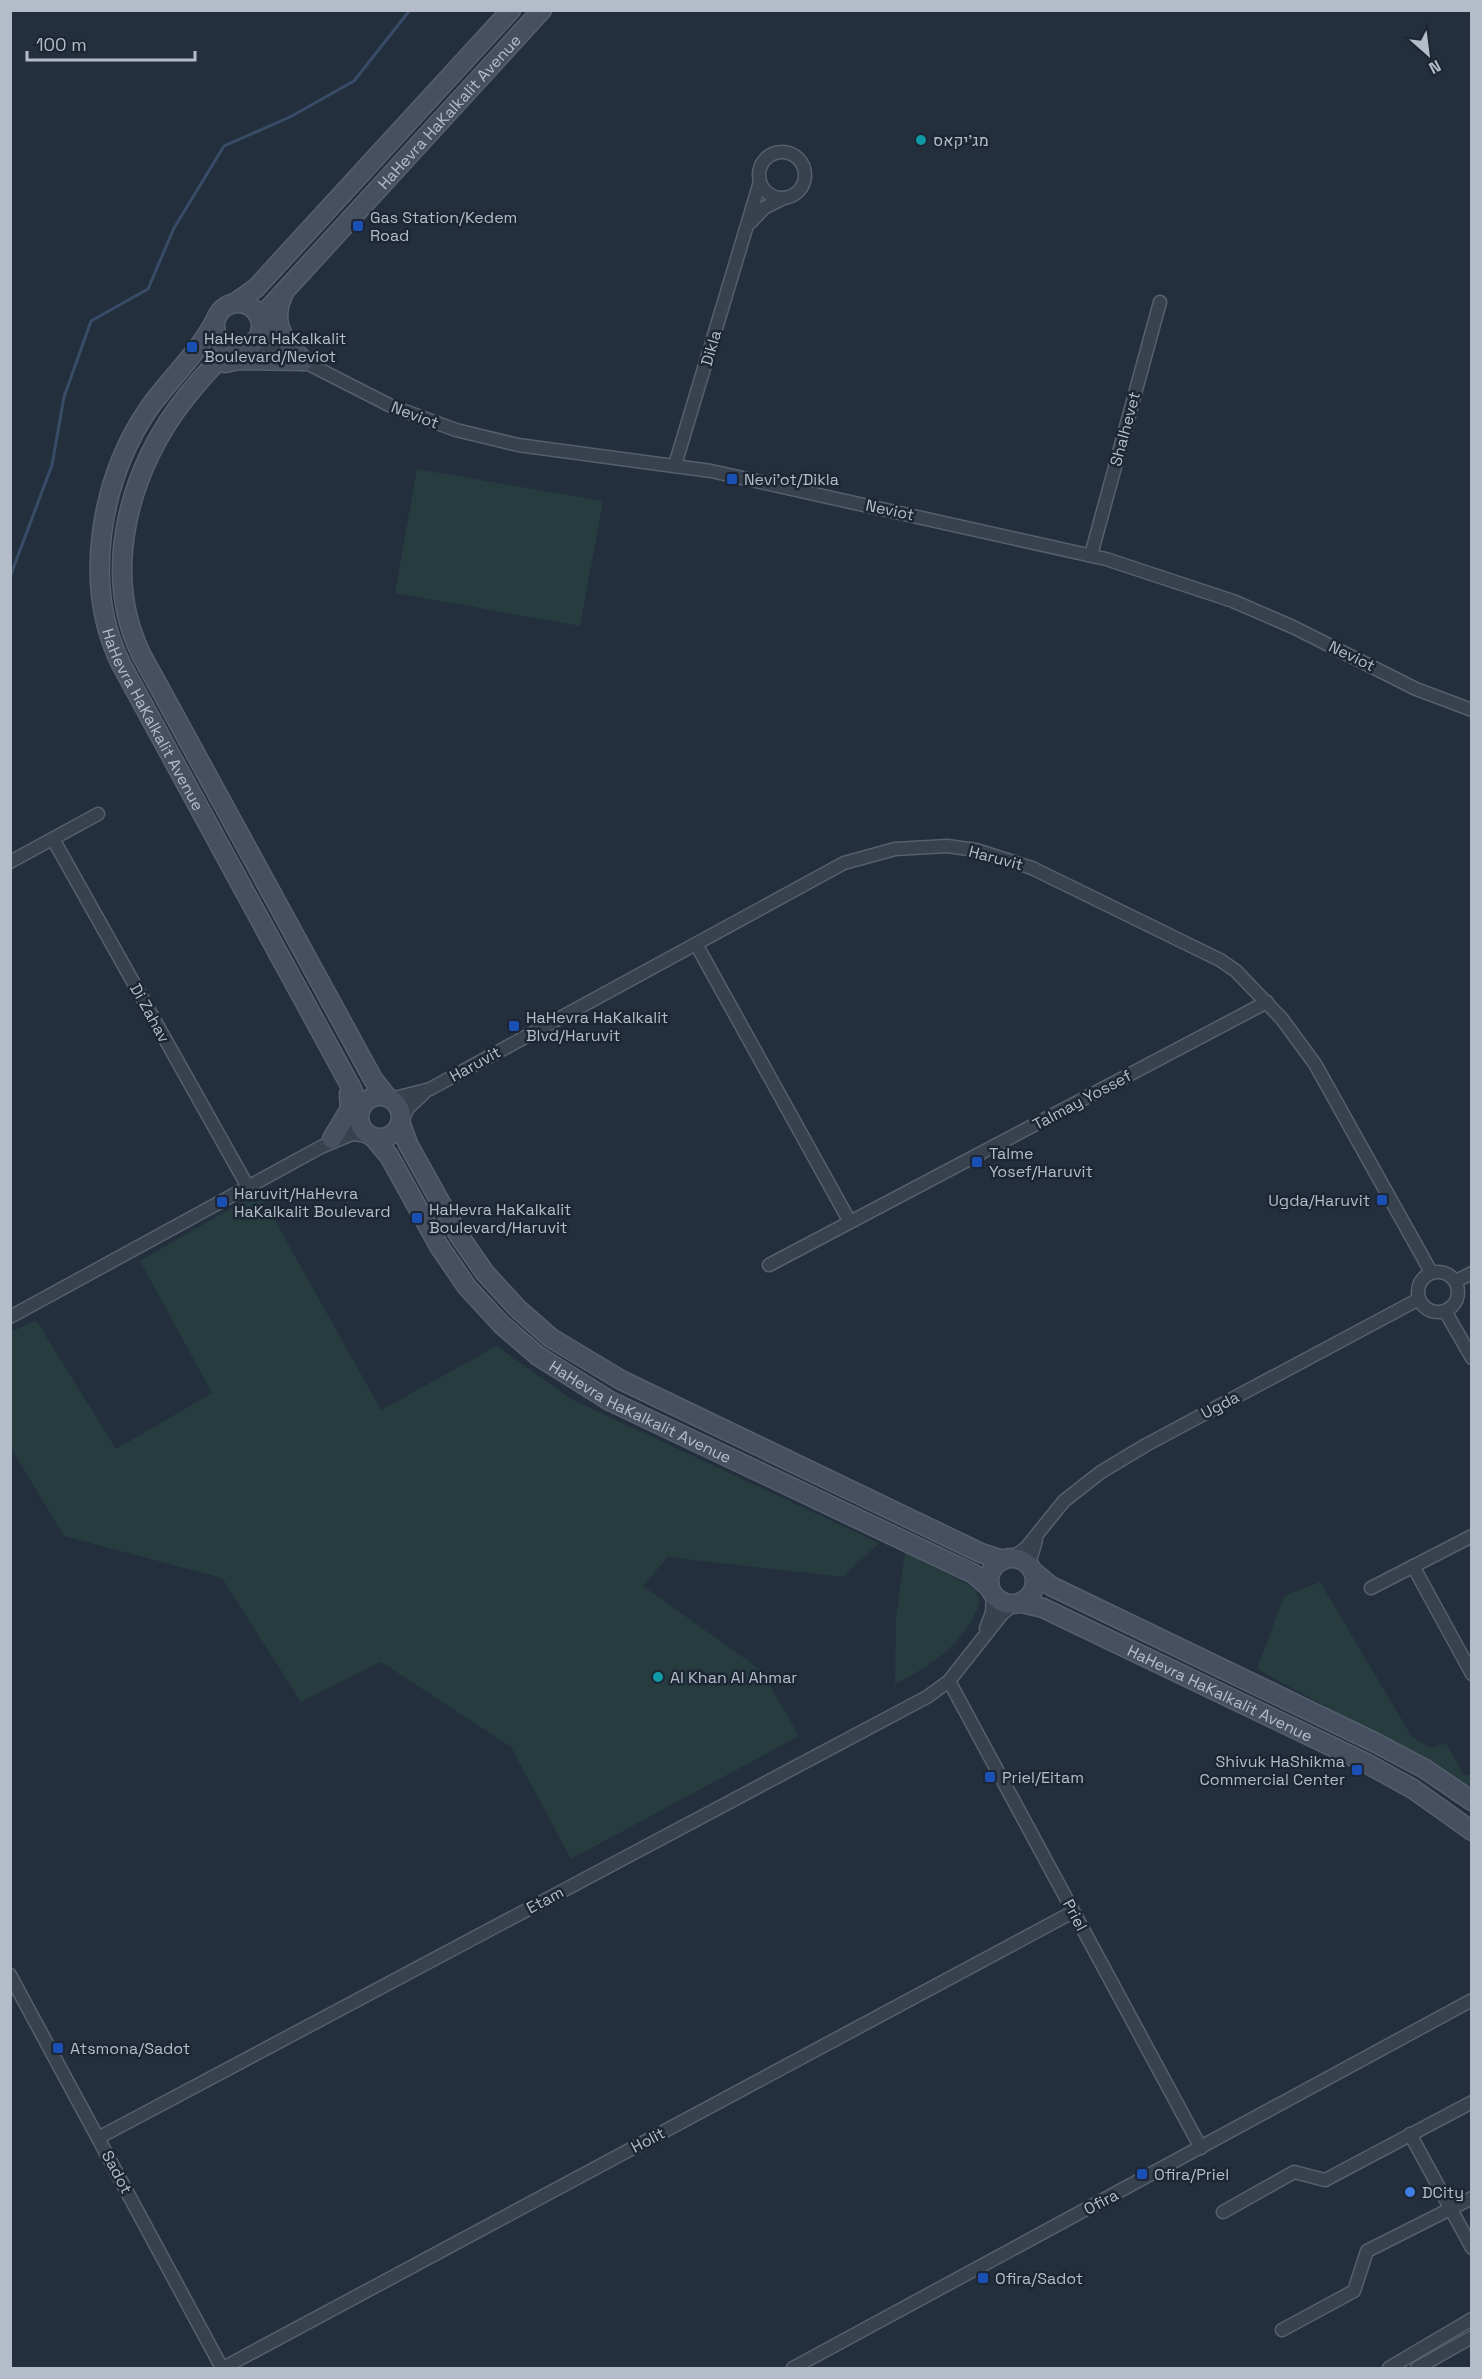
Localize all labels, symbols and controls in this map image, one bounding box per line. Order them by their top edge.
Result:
scale bar [27,24,195,62]
north arrow [1398,24,1458,84]
street label: HaHevra HaKalkalit Avenue [373,30,525,193]
text: 100 m [36,33,87,56]
text: N [1425,55,1444,79]
place label: מג'יקאס [933,130,989,151]
marker: מג'יקאס [914,133,928,147]
place label: Gas Station/Kedem Road [370,207,517,246]
marker: Gas Station/Kedem Road [351,219,365,233]
place label: HaHevra HaKalkalit Boulevard/Neviot [204,328,346,367]
street label: Dikla [696,328,726,368]
marker: HaHevra HaKalkalit Boulevard/Neviot [185,340,199,354]
street label: Shalhevet [1105,389,1145,469]
street label: Neviot [388,396,442,434]
place label: Nevi’ot/Dikla [744,469,839,490]
marker: Nevi’ot/Dikla [725,472,739,486]
street label: Neviot [864,495,916,525]
street label: HaHevra HaKalkalit Avenue [98,626,209,814]
street label: Neviot [1325,636,1379,676]
street label: Haruvit [967,841,1025,875]
street label: Di Zahav [125,980,175,1047]
place label: HaHevra HaKalkalit Blvd/Haruvit [526,1007,668,1046]
marker: HaHevra HaKalkalit Blvd/Haruvit [507,1019,521,1033]
street label: Haruvit [446,1041,504,1087]
street label: Talmay Yossef [1029,1065,1135,1135]
place label: Talme Yosef/Haruvit [989,1143,1093,1182]
marker: Talme Yosef/Haruvit [970,1155,984,1169]
place label: Haruvit/HaHevra HaKalkalit Boulevard [234,1183,390,1222]
place label: Ugda/Haruvit [1268,1190,1370,1211]
marker: Ugda/Haruvit [1375,1193,1389,1207]
marker: Haruvit/HaHevra HaKalkalit Boulevard [215,1195,229,1209]
place label: HaHevra HaKalkalit Boulevard/Haruvit [429,1199,571,1238]
marker: HaHevra HaKalkalit Boulevard/Haruvit [410,1211,424,1225]
street label: HaHevra HaKalkalit Avenue [545,1355,735,1468]
street label: Ugda [1197,1386,1243,1424]
street label: HaHevra HaKalkalit Avenue [1124,1640,1316,1746]
place label: Al Khan Al Ahmar [670,1667,797,1688]
marker: Al Khan Al Ahmar [651,1670,665,1684]
place label: Shivuk HaShikma Commercial Center [1199,1751,1345,1790]
marker: Shivuk HaShikma Commercial Center [1350,1763,1364,1777]
place label: Priel/Eitam [1002,1767,1084,1788]
marker: Priel/Eitam [983,1770,997,1784]
street label: Etam [523,1882,567,1918]
street label: Priel [1058,1896,1092,1934]
place label: Atsmona/Sadot [70,2038,190,2059]
marker: Atsmona/Sadot [51,2041,65,2055]
street label: Holit [627,2122,669,2158]
street label: Sadot [97,2147,137,2197]
place label: Ofira/Priel [1154,2164,1229,2185]
marker: Ofira/Priel [1135,2167,1149,2181]
place label: DCity [1422,2182,1464,2203]
street label: Ofira [1080,2184,1122,2220]
marker: DCity [1403,2185,1417,2199]
place label: Ofira/Sadot [995,2268,1083,2289]
marker: Ofira/Sadot [976,2271,990,2285]

